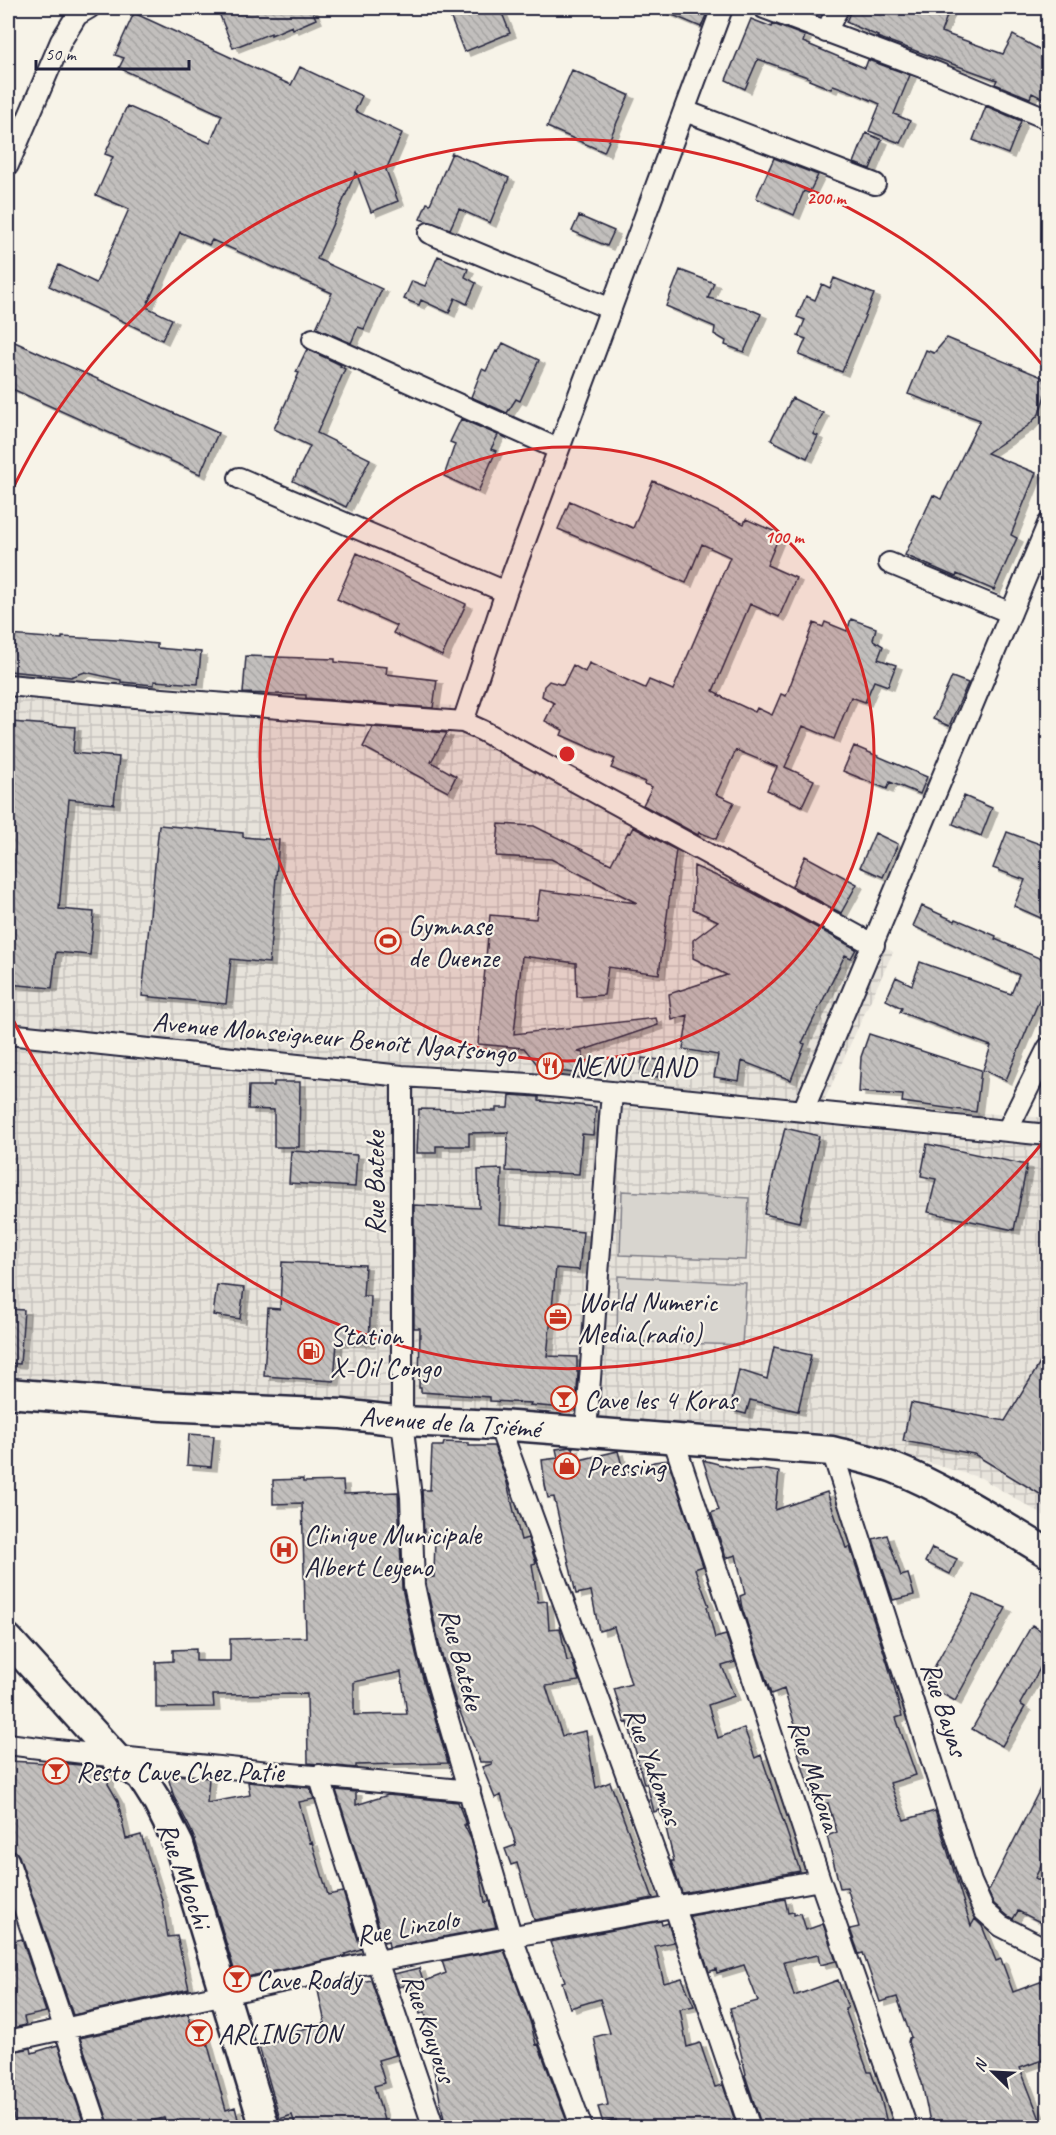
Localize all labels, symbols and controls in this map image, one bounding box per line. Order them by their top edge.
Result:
scale bar [36,33,189,71]
text: 50 m [45,43,78,65]
text: 200 m [807,187,847,209]
text: 100 m [765,526,805,548]
centre of rings [557,744,577,764]
place label: Gymnase de Ouenze [408,908,501,975]
sports icon: Gymnase de Ouenze [373,926,403,956]
street label: Avenue Monseigneur Benoît Ngatsongo [151,1004,519,1070]
place label: NENU LAND [570,1049,698,1084]
restaurant icon: NENU LAND [535,1051,565,1081]
street label: Rue Bateke [357,1129,392,1235]
place label: World Numeric Media(radio) [578,1284,719,1351]
office icon: World Numeric Media(radio) [543,1302,573,1332]
place label: Station X-Oil Congo [330,1318,443,1385]
fuel station icon: Station X-Oil Congo [296,1336,326,1366]
place label: Cave les 4 Koras [584,1382,739,1417]
bar icon: Cave les 4 Koras [549,1384,579,1414]
street label: Avenue de la Tsiémé [358,1398,545,1446]
place label: Pressing [586,1449,667,1484]
shop icon: Pressing [552,1451,582,1481]
place label: Clinique Municipale Albert Leyeno [304,1517,483,1584]
hospital icon: Clinique Municipale Albert Leyeno [269,1535,299,1565]
street label: Rue Bateke [432,1604,493,1716]
street label: Rue Bayas [913,1657,977,1763]
street label: Rue Yakomas [617,1702,692,1832]
street label: Rue Makoua [781,1715,850,1837]
place label: Resto Cave Chez Patie [76,1754,285,1789]
bar icon: Resto Cave Chez Patie [41,1756,71,1786]
street label: Rue Mbochi [150,1817,222,1936]
street label: Rue Linzolo [353,1900,464,1953]
place label: Cave Roddy [256,1962,364,1997]
bar icon: Cave Roddy [222,1964,252,1994]
street label: Rue Kouyous [395,1969,466,2089]
place label: ARLINGTON [218,2016,346,2051]
bar icon: ARLINGTON [184,2018,214,2048]
north arrow [963,2042,1023,2102]
text: N [969,2055,993,2075]

